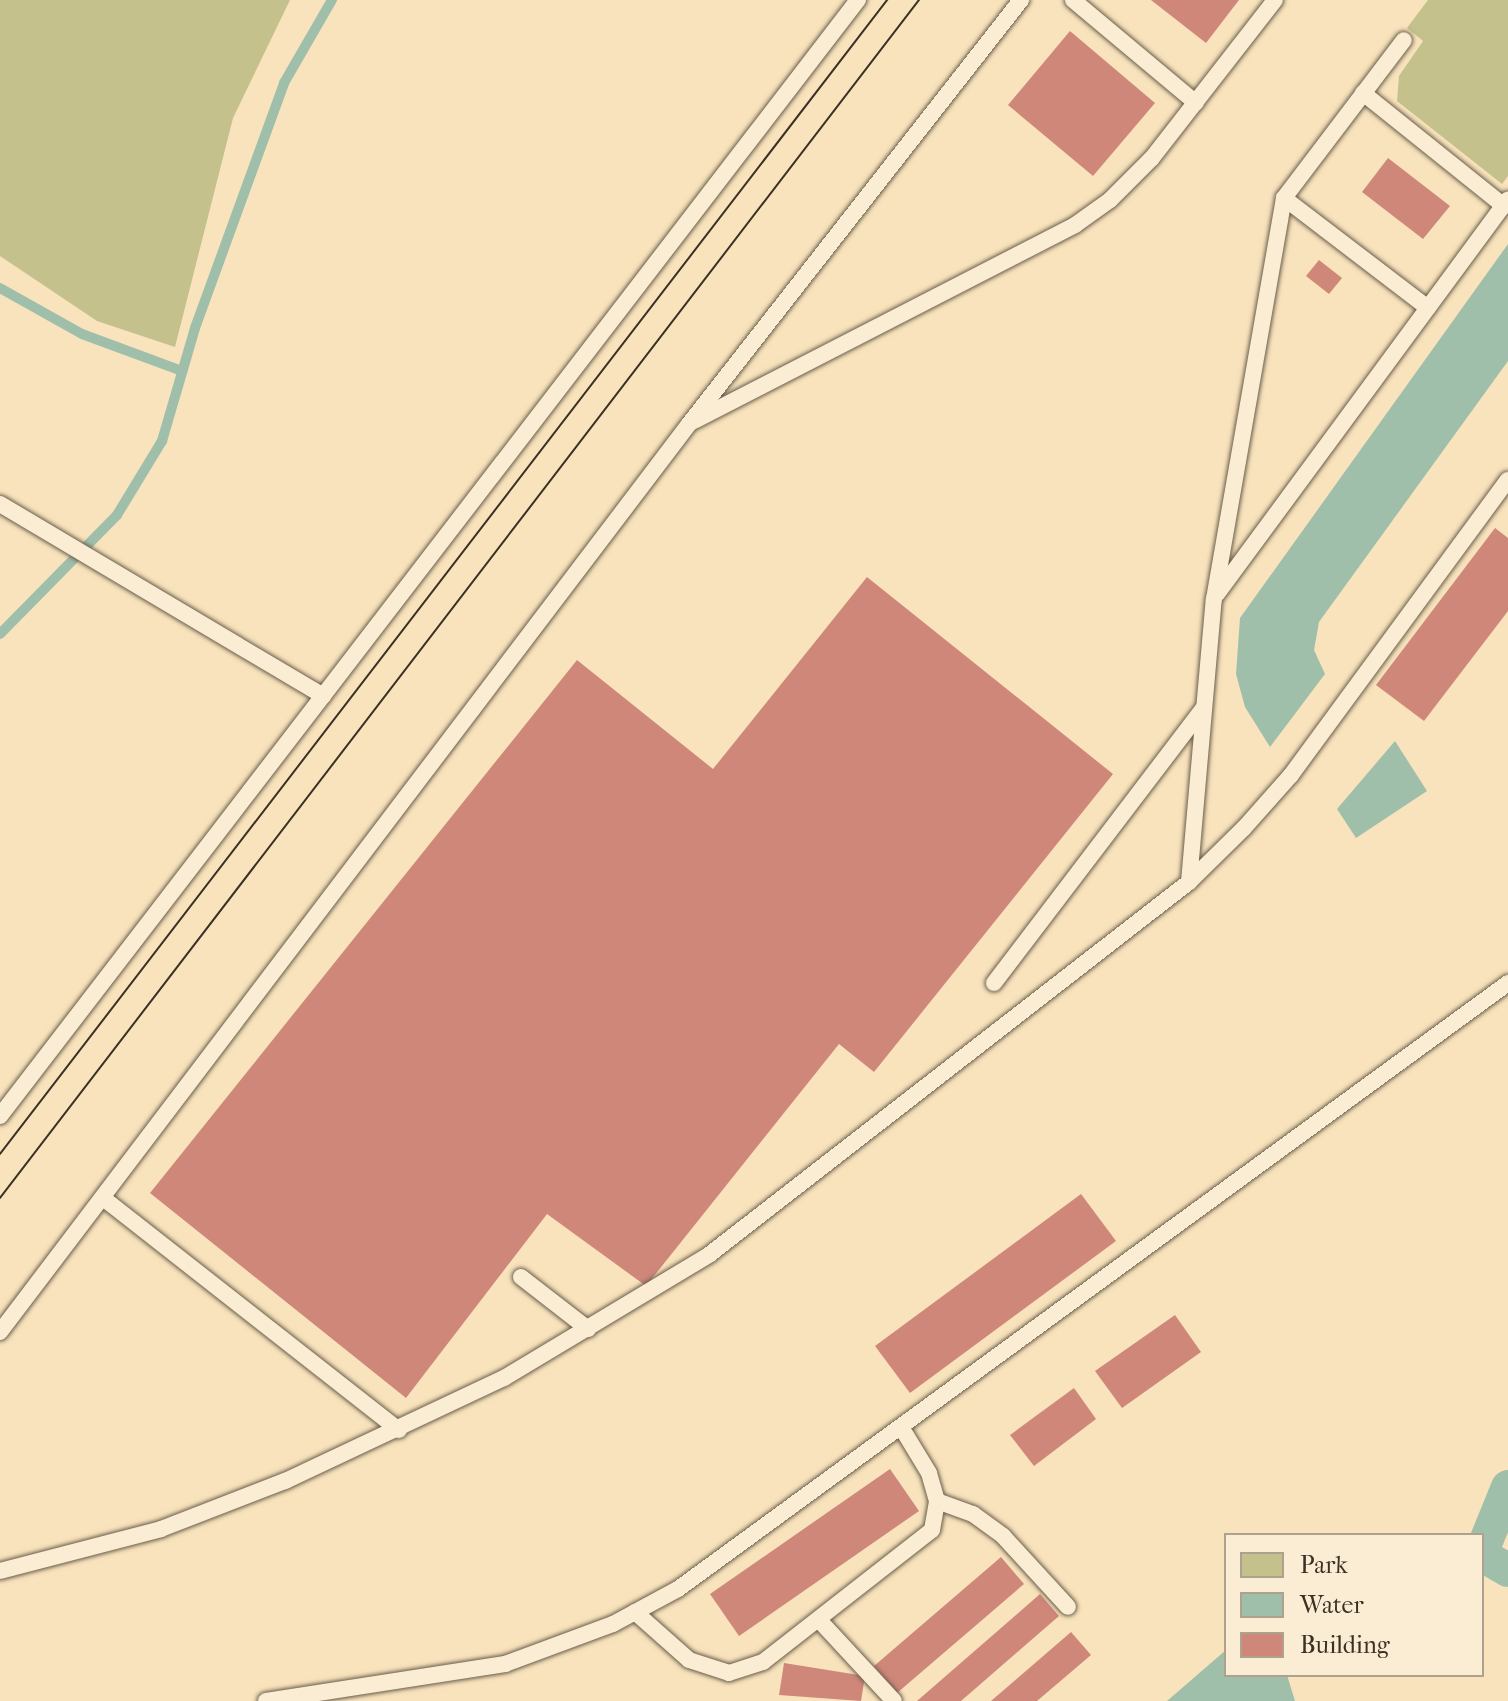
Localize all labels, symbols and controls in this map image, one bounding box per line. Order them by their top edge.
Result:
legend [1224,1533,1484,1677]
text: Park [1300,1551,1348,1579]
text: Water [1300,1591,1364,1619]
text: Building [1300,1631,1390,1659]

